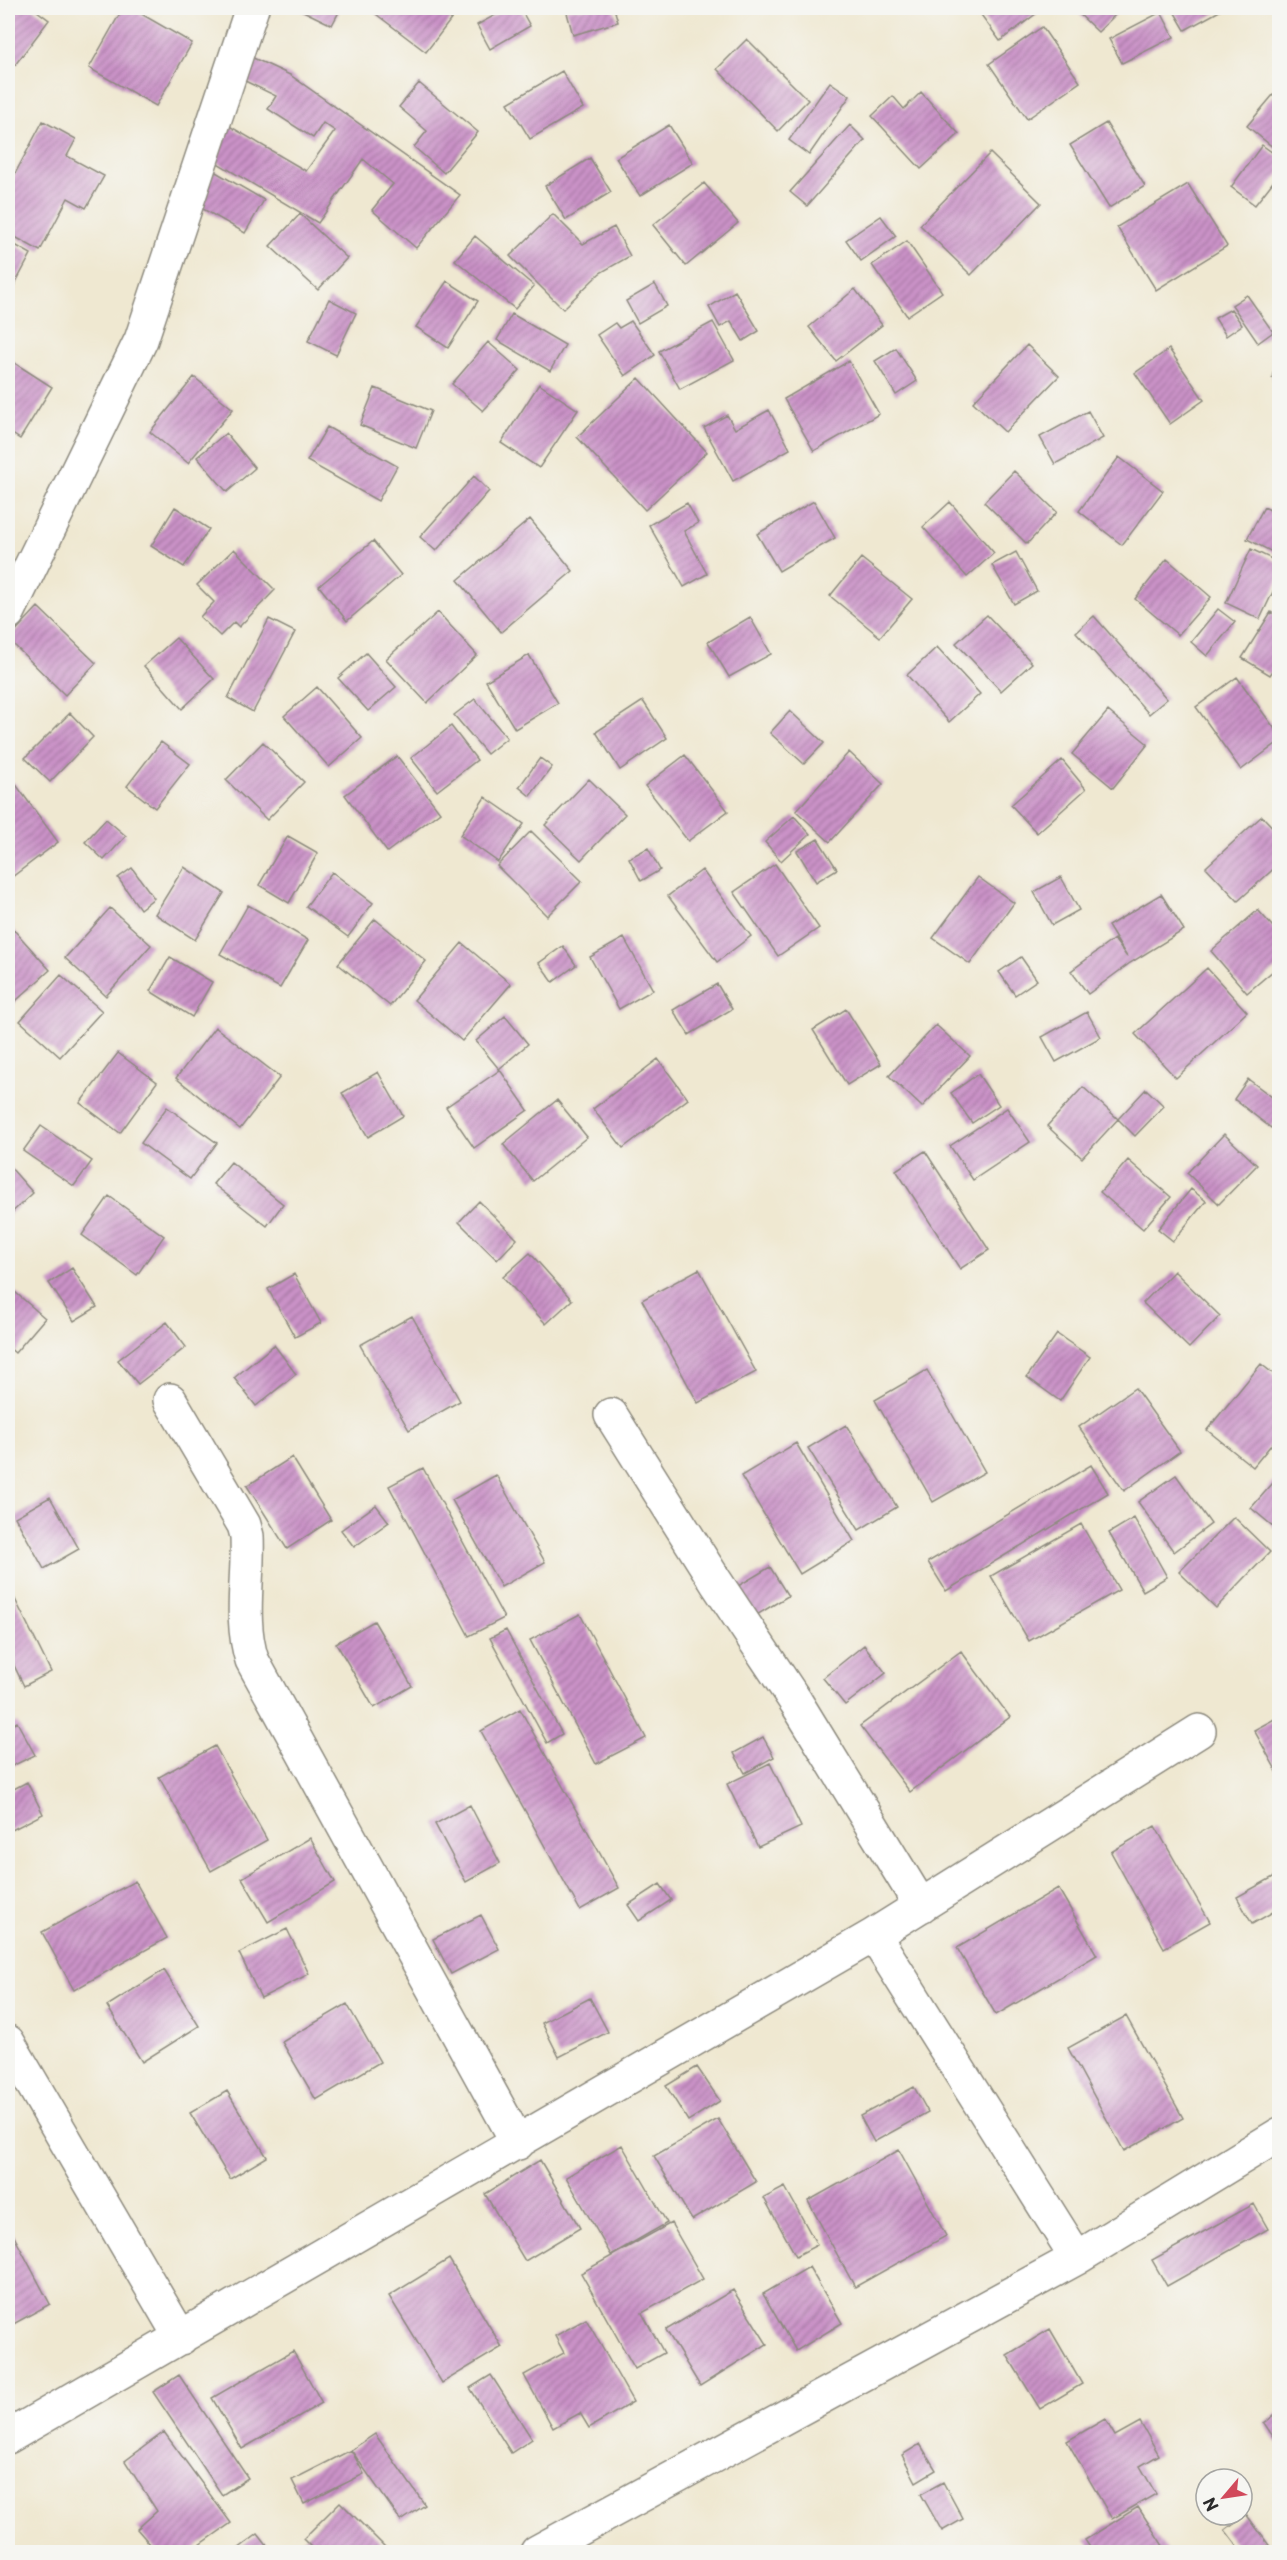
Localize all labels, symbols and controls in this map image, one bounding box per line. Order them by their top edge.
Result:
north arrow [1194,2467,1254,2527]
text: N [1196,2493,1224,2516]

